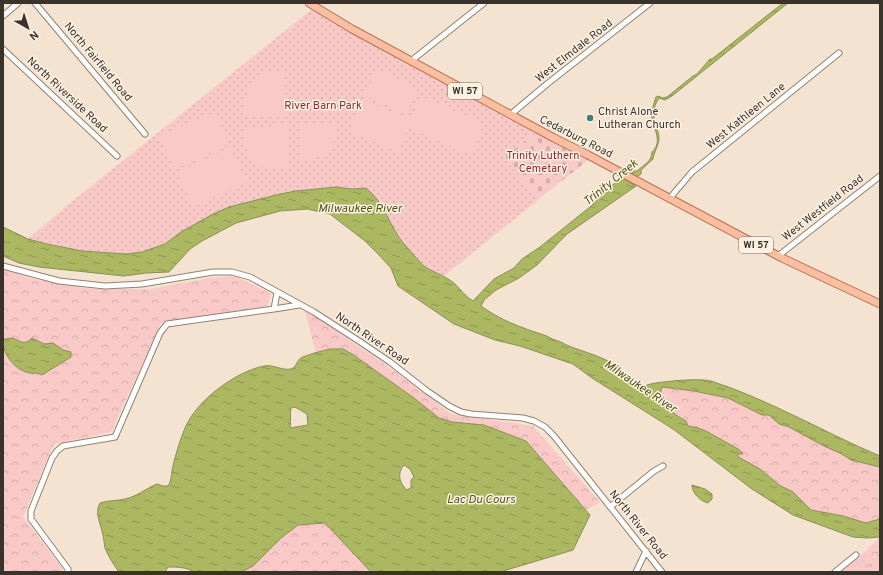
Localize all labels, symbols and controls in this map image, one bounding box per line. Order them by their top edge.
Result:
north arrow [8,8,48,48]
street label: West Elmdale Road [532,16,616,86]
street label: North Fairfield Road [61,20,135,104]
text: N [26,27,41,43]
street label: North Riverside Road [24,54,110,136]
street label: West Kathleen Lane [704,80,788,152]
road number: WI 57 [448,83,482,99]
park label: River Barn Park [284,99,362,113]
place label: Christ Alone Lutheran Church [598,105,681,132]
street label: Cedarburg Road [537,113,615,161]
marker: Christ Alone Lutheran Church [585,113,595,123]
park label: Trinity Luthern Cemetary [507,149,579,176]
water label: Trinity Creek [580,155,642,210]
street label: West Westfield Road [779,172,867,244]
water label: Milwaukee River [318,201,404,217]
road number: WI 57 [739,237,773,253]
street label: North River Road [333,309,411,369]
water label: Milwaukee River [601,357,681,418]
street label: North River Road [606,488,670,562]
water label: Lac Du Cours [447,492,516,508]

